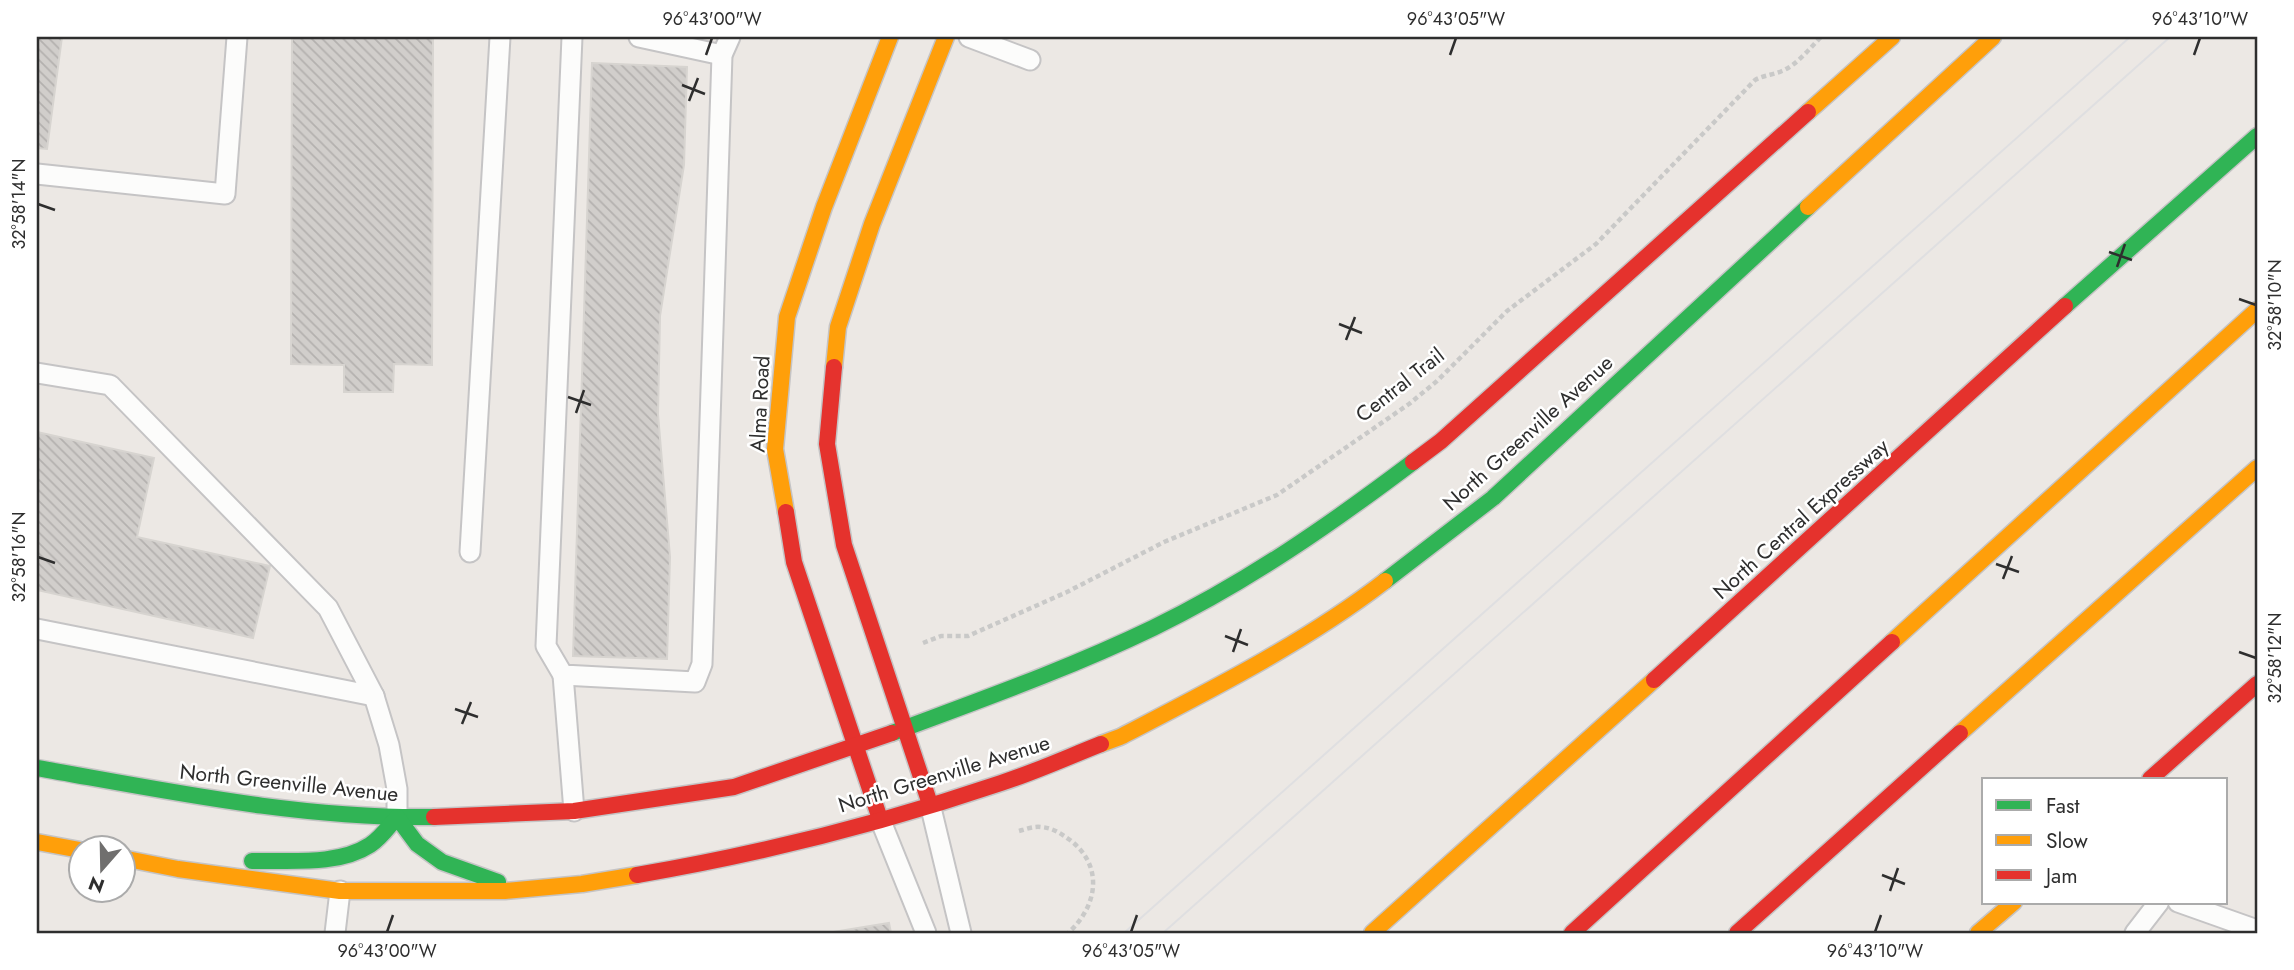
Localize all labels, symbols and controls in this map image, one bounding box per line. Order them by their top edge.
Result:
text: 96°43'00"W [663,6,762,32]
text: 96°43'05"W [1407,6,1505,32]
text: 96°43'10"W [2152,6,2248,32]
text: 32°58'14"N [6,158,32,250]
text: 32°58'10"N [2262,259,2288,351]
street label: Central Trail [1349,341,1451,429]
street label: North Greenville Avenue [1436,348,1620,518]
street label: Alma Road [742,355,778,453]
street label: North Central Expressway [1706,431,1896,606]
text: 32°58'16"N [6,512,32,602]
text: 32°58'12"N [2262,613,2288,703]
street label: North Greenville Avenue [834,727,1054,820]
street label: North Greenville Avenue [178,757,400,809]
legend [1982,778,2228,904]
text: Fast [2046,791,2079,821]
text: Slow [2046,826,2088,856]
north arrow [66,834,136,904]
text: Jam [2043,861,2078,891]
text: N [85,869,108,900]
text: 96°43'00"W [338,938,437,964]
text: 96°43'05"W [1082,938,1180,964]
text: 96°43'10"W [1827,938,1923,964]

